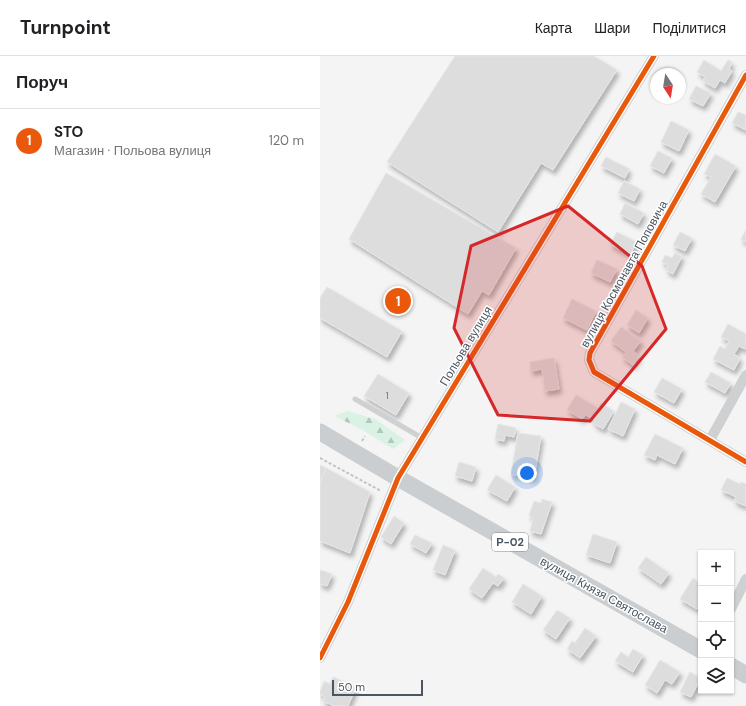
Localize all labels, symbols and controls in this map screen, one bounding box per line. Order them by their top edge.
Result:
text: Turnpoint [20,15,111,40]
text: Карта [535,19,572,37]
text: Шари [594,19,630,37]
text: Поділитися [652,19,726,37]
north arrow [650,68,686,104]
text: Поруч [16,71,68,93]
text: STO [54,122,83,142]
text: 1 [27,132,31,149]
text: 120 m [269,132,304,149]
text: Магазин · Польова вулиця [54,142,211,159]
street label: вулиця Космонавта Поповича [577,197,671,350]
pin: 1 [385,286,411,316]
street label: Польова вулиця [436,303,496,389]
house number: 1 [385,389,389,402]
your location [517,463,537,483]
road number: Р-02 [492,533,528,551]
map controls [698,550,734,694]
button: + [698,550,734,586]
street label: вулиця Князя Святослава [537,553,671,637]
button: − [698,586,734,622]
button: locate [698,622,734,658]
button: layers [698,658,734,694]
scale bar [332,678,423,697]
text: 50 m [338,680,365,694]

